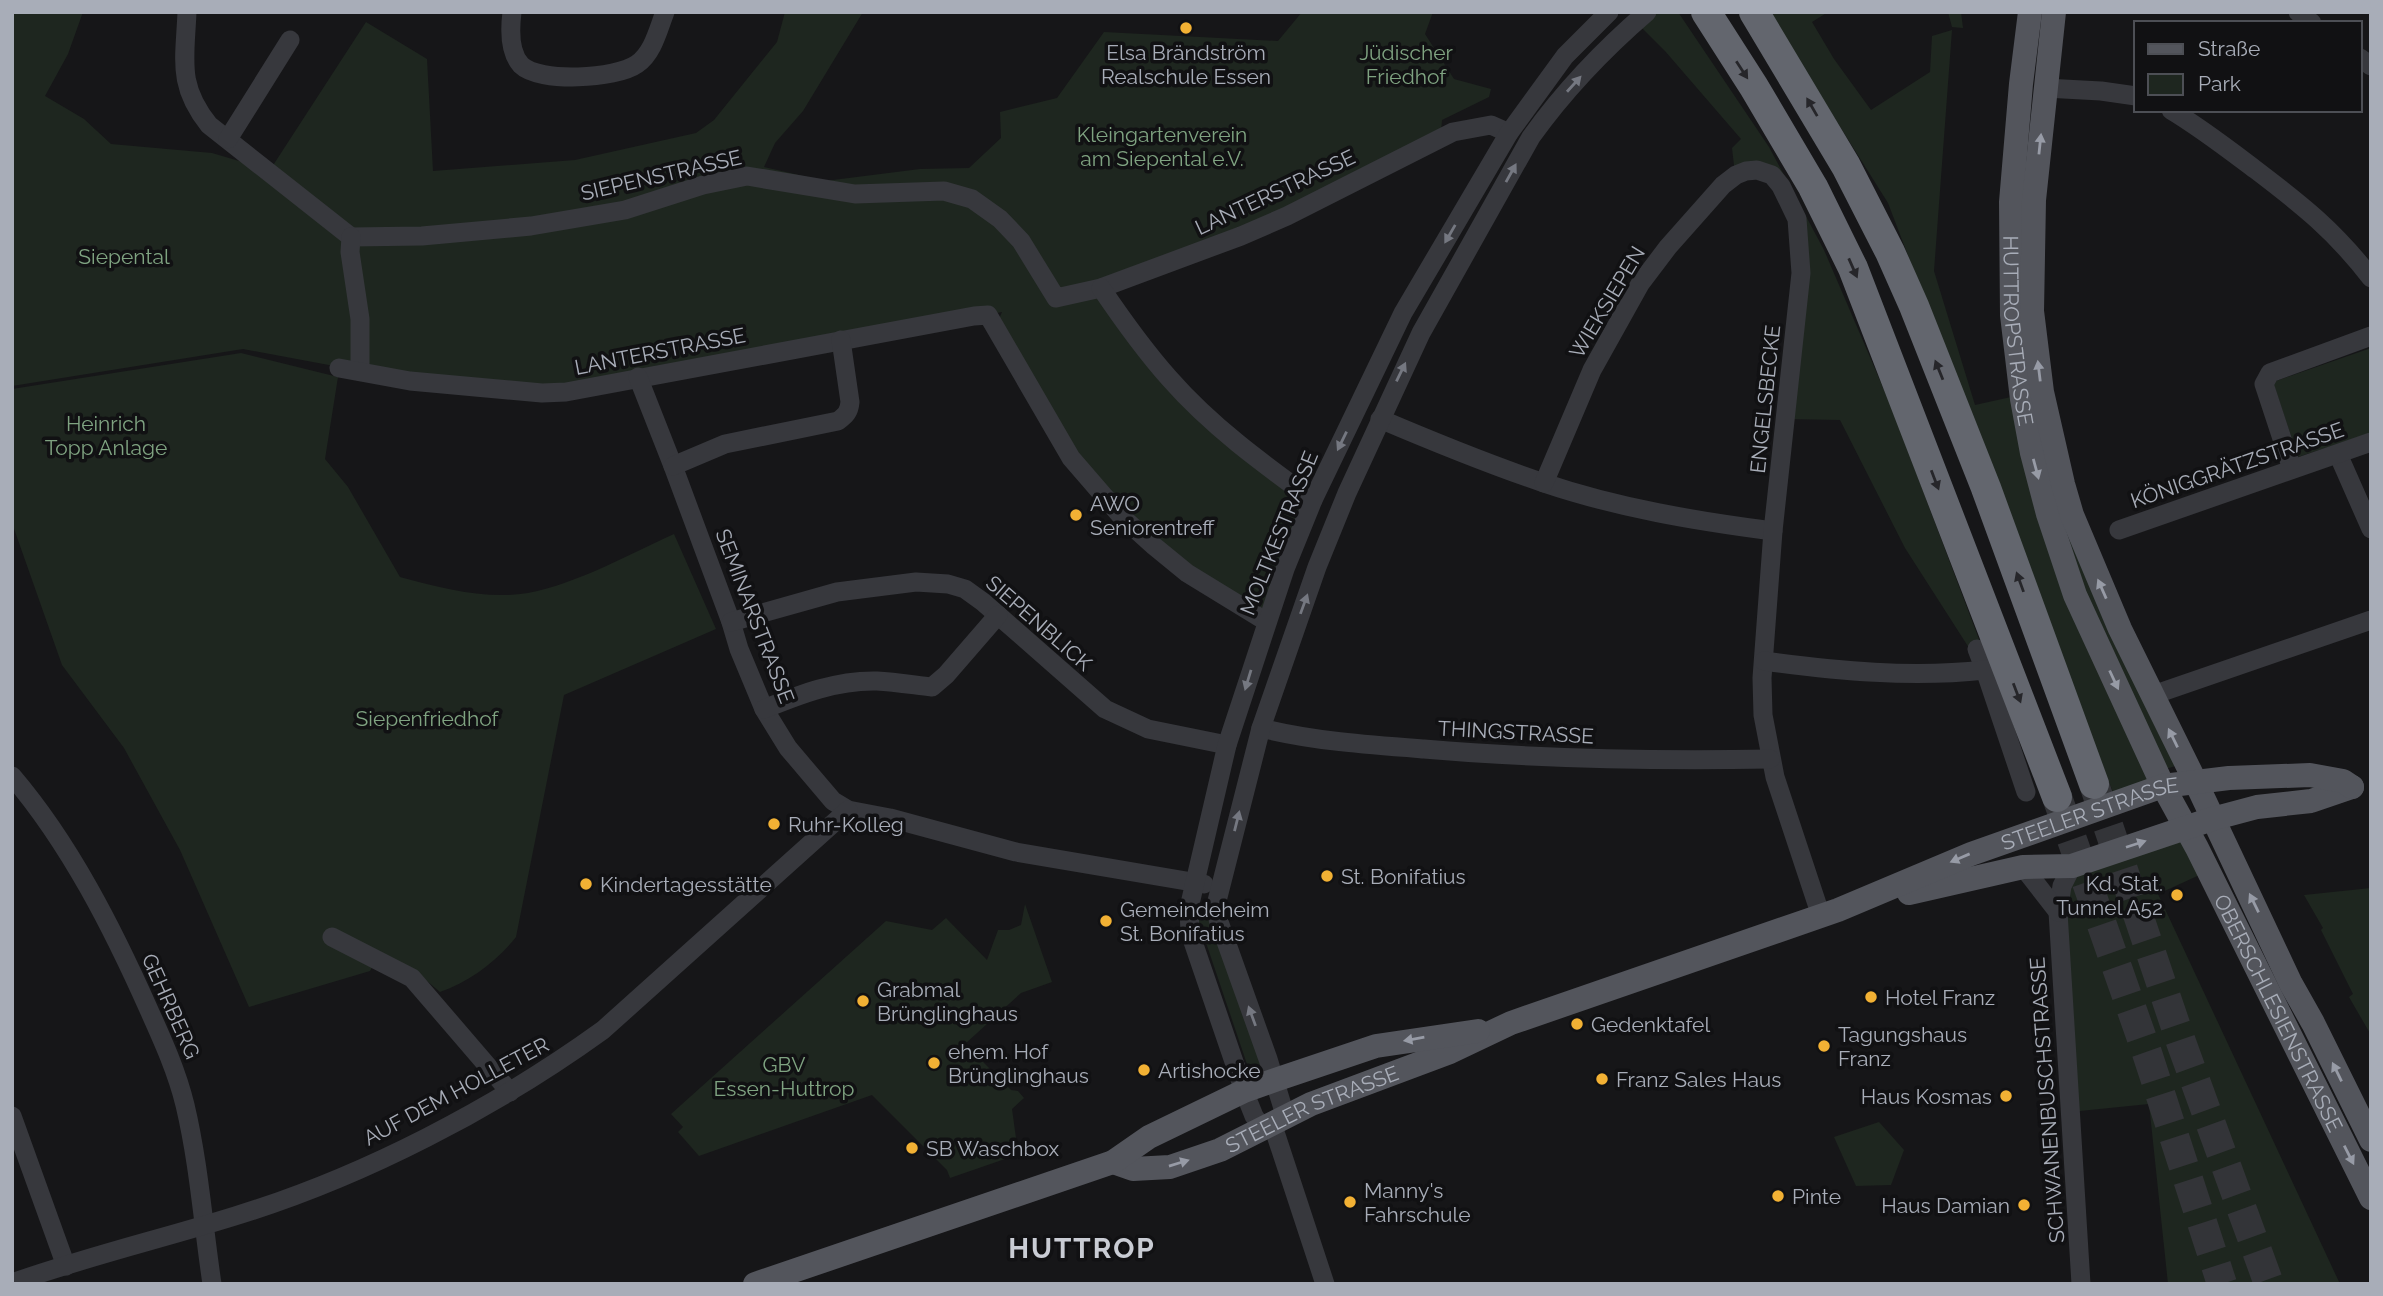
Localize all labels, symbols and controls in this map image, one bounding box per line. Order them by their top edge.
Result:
marker: Elsa Brändström Realschule Essen [1178,20,1194,36]
legend [2134,21,2362,112]
text: Straße [2198,36,2260,61]
place label: Elsa Brändström Realschule Essen [1101,40,1271,89]
park label: Jüdischer Friedhof [1359,40,1453,89]
one-way arrow [1736,60,1749,79]
text: Park [2198,71,2241,96]
one-way arrow [1566,75,1581,92]
one-way arrow [1806,97,1818,116]
park label: Kleingartenverein am Siepental e.V. [1077,122,1247,171]
one-way arrow [2034,133,2045,155]
street label: SIEPENSTRASSE [578,144,744,206]
street label: LANTERSTRASSE [1191,144,1359,240]
one-way arrow [1505,163,1517,182]
one-way arrow [1443,224,1456,243]
street label: HUTTROPSTRASSE [1999,235,2039,428]
street label: WIEKSIEPEN [1564,241,1650,363]
park label: Siepental [78,244,170,269]
one-way arrow [1848,258,1859,279]
street label: LANTERSTRASSE [573,322,747,380]
street label: ENGELSBECKE [1745,324,1785,474]
one-way arrow [1933,359,1944,380]
one-way arrow [2034,360,2045,382]
one-way arrow [1396,362,1407,382]
park label: Heinrich Topp Anlage [45,411,167,460]
street label: KÖNIGGRÄTZSTRASSE [2127,417,2347,513]
one-way arrow [1336,431,1347,451]
street label: MOLTKESTRASSE [1235,447,1323,619]
one-way arrow [2031,459,2042,481]
one-way arrow [1930,470,1941,491]
place label: AWO Seniorentreff [1090,491,1215,540]
marker: AWO Seniorentreff [1068,507,1084,523]
street label: SEMINARSTRASSE [710,525,800,707]
street label: SIEPENBLICK [981,570,1097,676]
one-way arrow [2014,572,2025,593]
one-way arrow [2097,578,2108,599]
one-way arrow [1299,594,1310,615]
one-way arrow [1242,669,1252,690]
one-way arrow [2108,670,2120,690]
one-way arrow [2012,682,2023,703]
park label: Siepenfriedhof [356,706,499,731]
street label: THINGSTRASSE [1437,715,1595,749]
one-way arrow [2168,728,2179,748]
street label: STEELER STRASSE [1997,772,2180,855]
one-way arrow [1232,810,1243,832]
place label: Ruhr-Kolleg [788,812,904,837]
marker: Ruhr-Kolleg [766,816,782,832]
one-way arrow [2126,838,2147,849]
one-way arrow [1949,853,1970,864]
place label: St. Bonifatius [1341,864,1466,889]
marker: St. Bonifatius [1319,868,1335,884]
place label: Kd. Stat. Tunnel A52 [2056,871,2163,920]
place label: Kindertagesstätte [600,872,772,897]
marker: Kindertagesstätte [578,876,594,892]
marker: Kd. Stat. Tunnel A52 [2169,887,2185,903]
street label: OBERSCHLESIENSTRASSE [2209,890,2349,1136]
one-way arrow [2248,893,2260,913]
place label: Gemeindeheim St. Bonifatius [1120,897,1270,946]
marker: Gemeindeheim St. Bonifatius [1098,913,1114,929]
street label: GEHRBERG [137,950,205,1062]
street label: SCHWANENBUSCHSTRASSE [2025,956,2069,1244]
place label: Grabmal Brünglinghaus [877,977,1018,1026]
place label: Hotel Franz [1885,985,1995,1010]
marker: Hotel Franz [1863,989,1879,1005]
marker: Grabmal Brünglinghaus [855,993,871,1009]
one-way arrow [1247,1005,1258,1026]
place label: Gedenktafel [1591,1012,1710,1037]
marker: Gedenktafel [1569,1016,1585,1032]
place label: Tagungshaus Franz [1838,1022,1967,1071]
street label: AUF DEM HOLLETER [359,1032,553,1150]
one-way arrow [1403,1034,1425,1045]
marker: Tagungshaus Franz [1816,1038,1832,1054]
place label: ehem. Hof Brünglinghaus [948,1039,1089,1088]
park label: GBV Essen-Huttrop [714,1052,855,1101]
marker: ehem. Hof Brünglinghaus [926,1055,942,1071]
place label: Artishocke [1158,1058,1260,1083]
street label: STEELER STRASSE [1221,1060,1402,1158]
marker: Artishocke [1136,1062,1152,1078]
one-way arrow [2332,1062,2343,1082]
place label: Franz Sales Haus [1616,1067,1781,1092]
marker: Franz Sales Haus [1594,1071,1610,1087]
place label: Haus Kosmas [1861,1084,1992,1109]
marker: Haus Kosmas [1998,1088,2014,1104]
place label: SB Waschbox [926,1136,1060,1161]
marker: SB Waschbox [904,1140,920,1156]
one-way arrow [2343,1145,2354,1165]
one-way arrow [1169,1158,1190,1168]
place label: Manny's Fahrschule [1364,1178,1471,1227]
place label: Pinte [1792,1184,1841,1209]
marker: Pinte [1770,1188,1786,1204]
place label: Haus Damian [1881,1193,2010,1218]
marker: Manny's Fahrschule [1342,1194,1358,1210]
marker: Haus Damian [2016,1197,2032,1213]
district label: HUTTROP [1008,1232,1156,1265]

